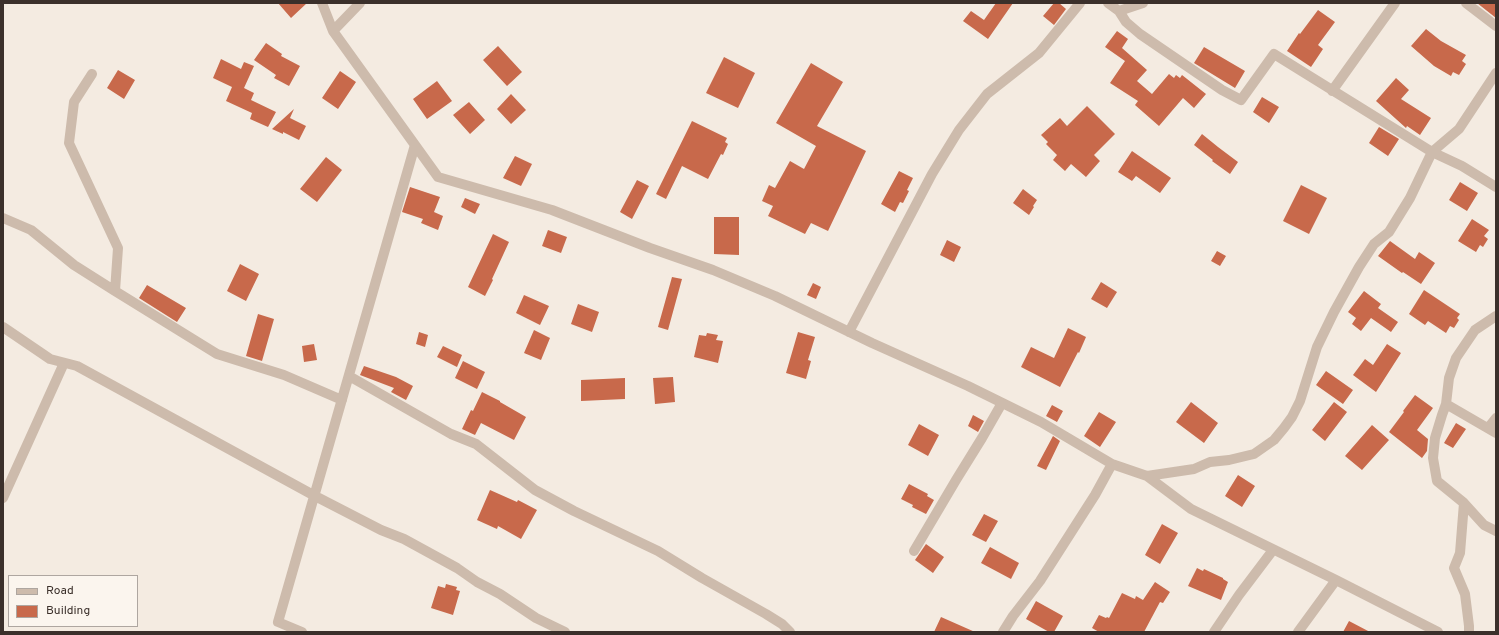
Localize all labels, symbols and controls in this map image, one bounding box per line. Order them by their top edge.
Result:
legend [8,575,138,627]
text: Road [46,583,74,599]
text: Building [46,603,90,619]

